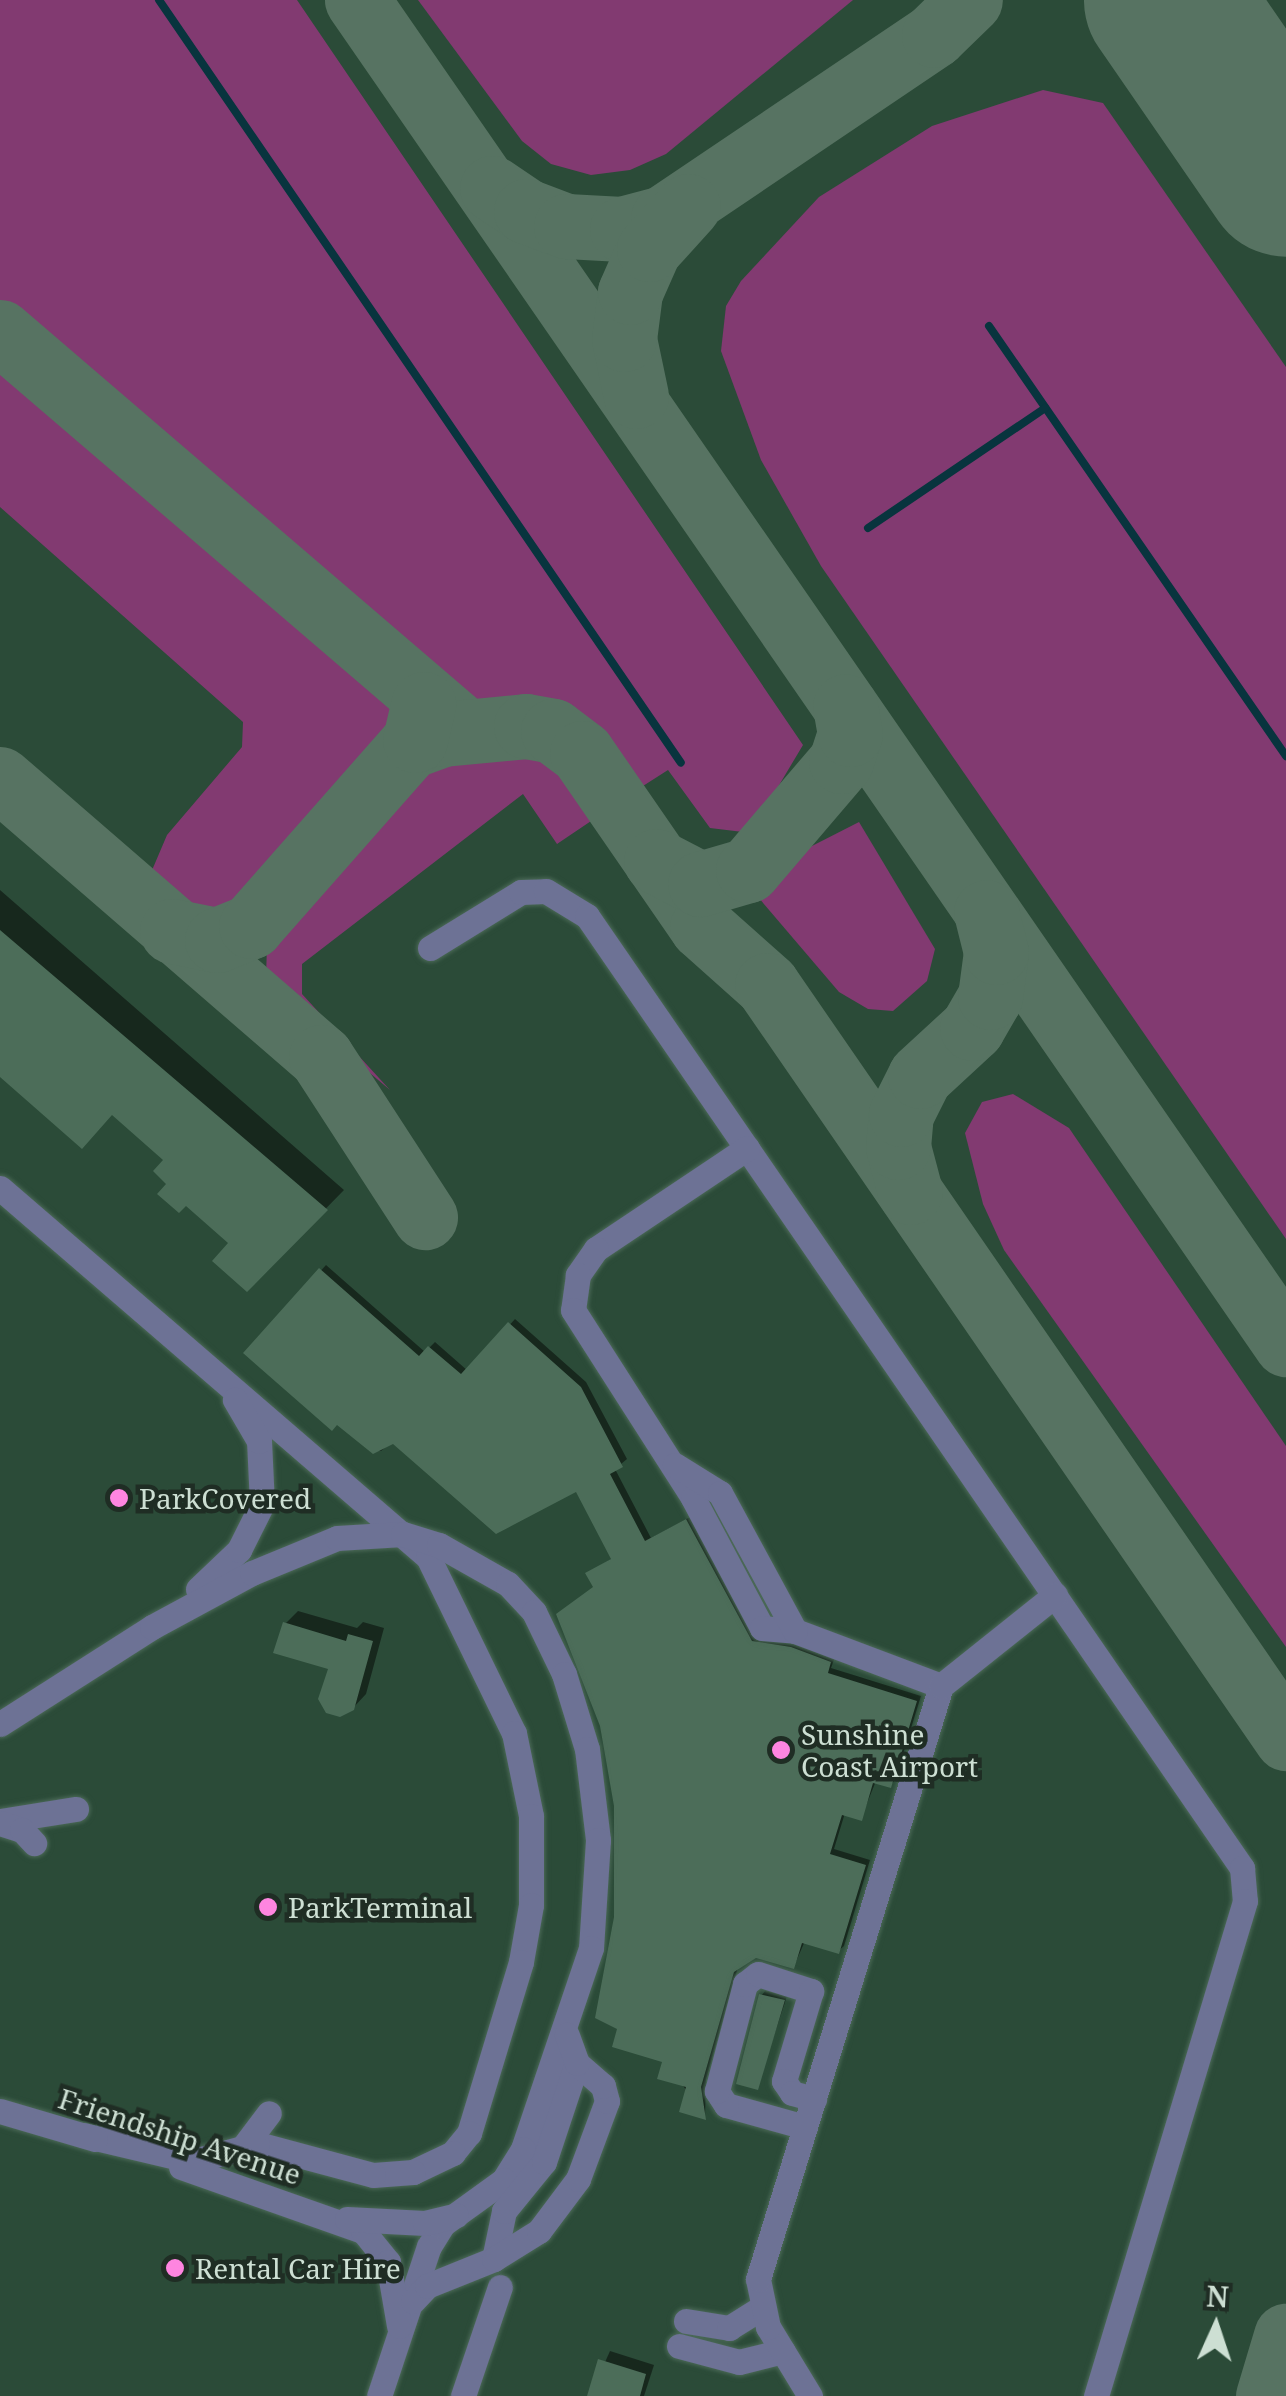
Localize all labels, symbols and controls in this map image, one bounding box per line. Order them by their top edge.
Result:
place label: ParkCovered [139,1481,311,1515]
marker: ParkCovered [108,1487,130,1509]
place label: Sunshine Coast Airport [801,1717,978,1783]
marker: Sunshine Coast Airport [770,1739,792,1761]
place label: ParkTerminal [288,1890,472,1924]
marker: ParkTerminal [257,1896,279,1918]
street label: Friendship Avenue [55,2081,305,2191]
place label: Rental Car Hire [195,2251,401,2285]
marker: Rental Car Hire [164,2257,186,2279]
north arrow [1166,2276,1266,2376]
text: N [1206,2276,1230,2316]

